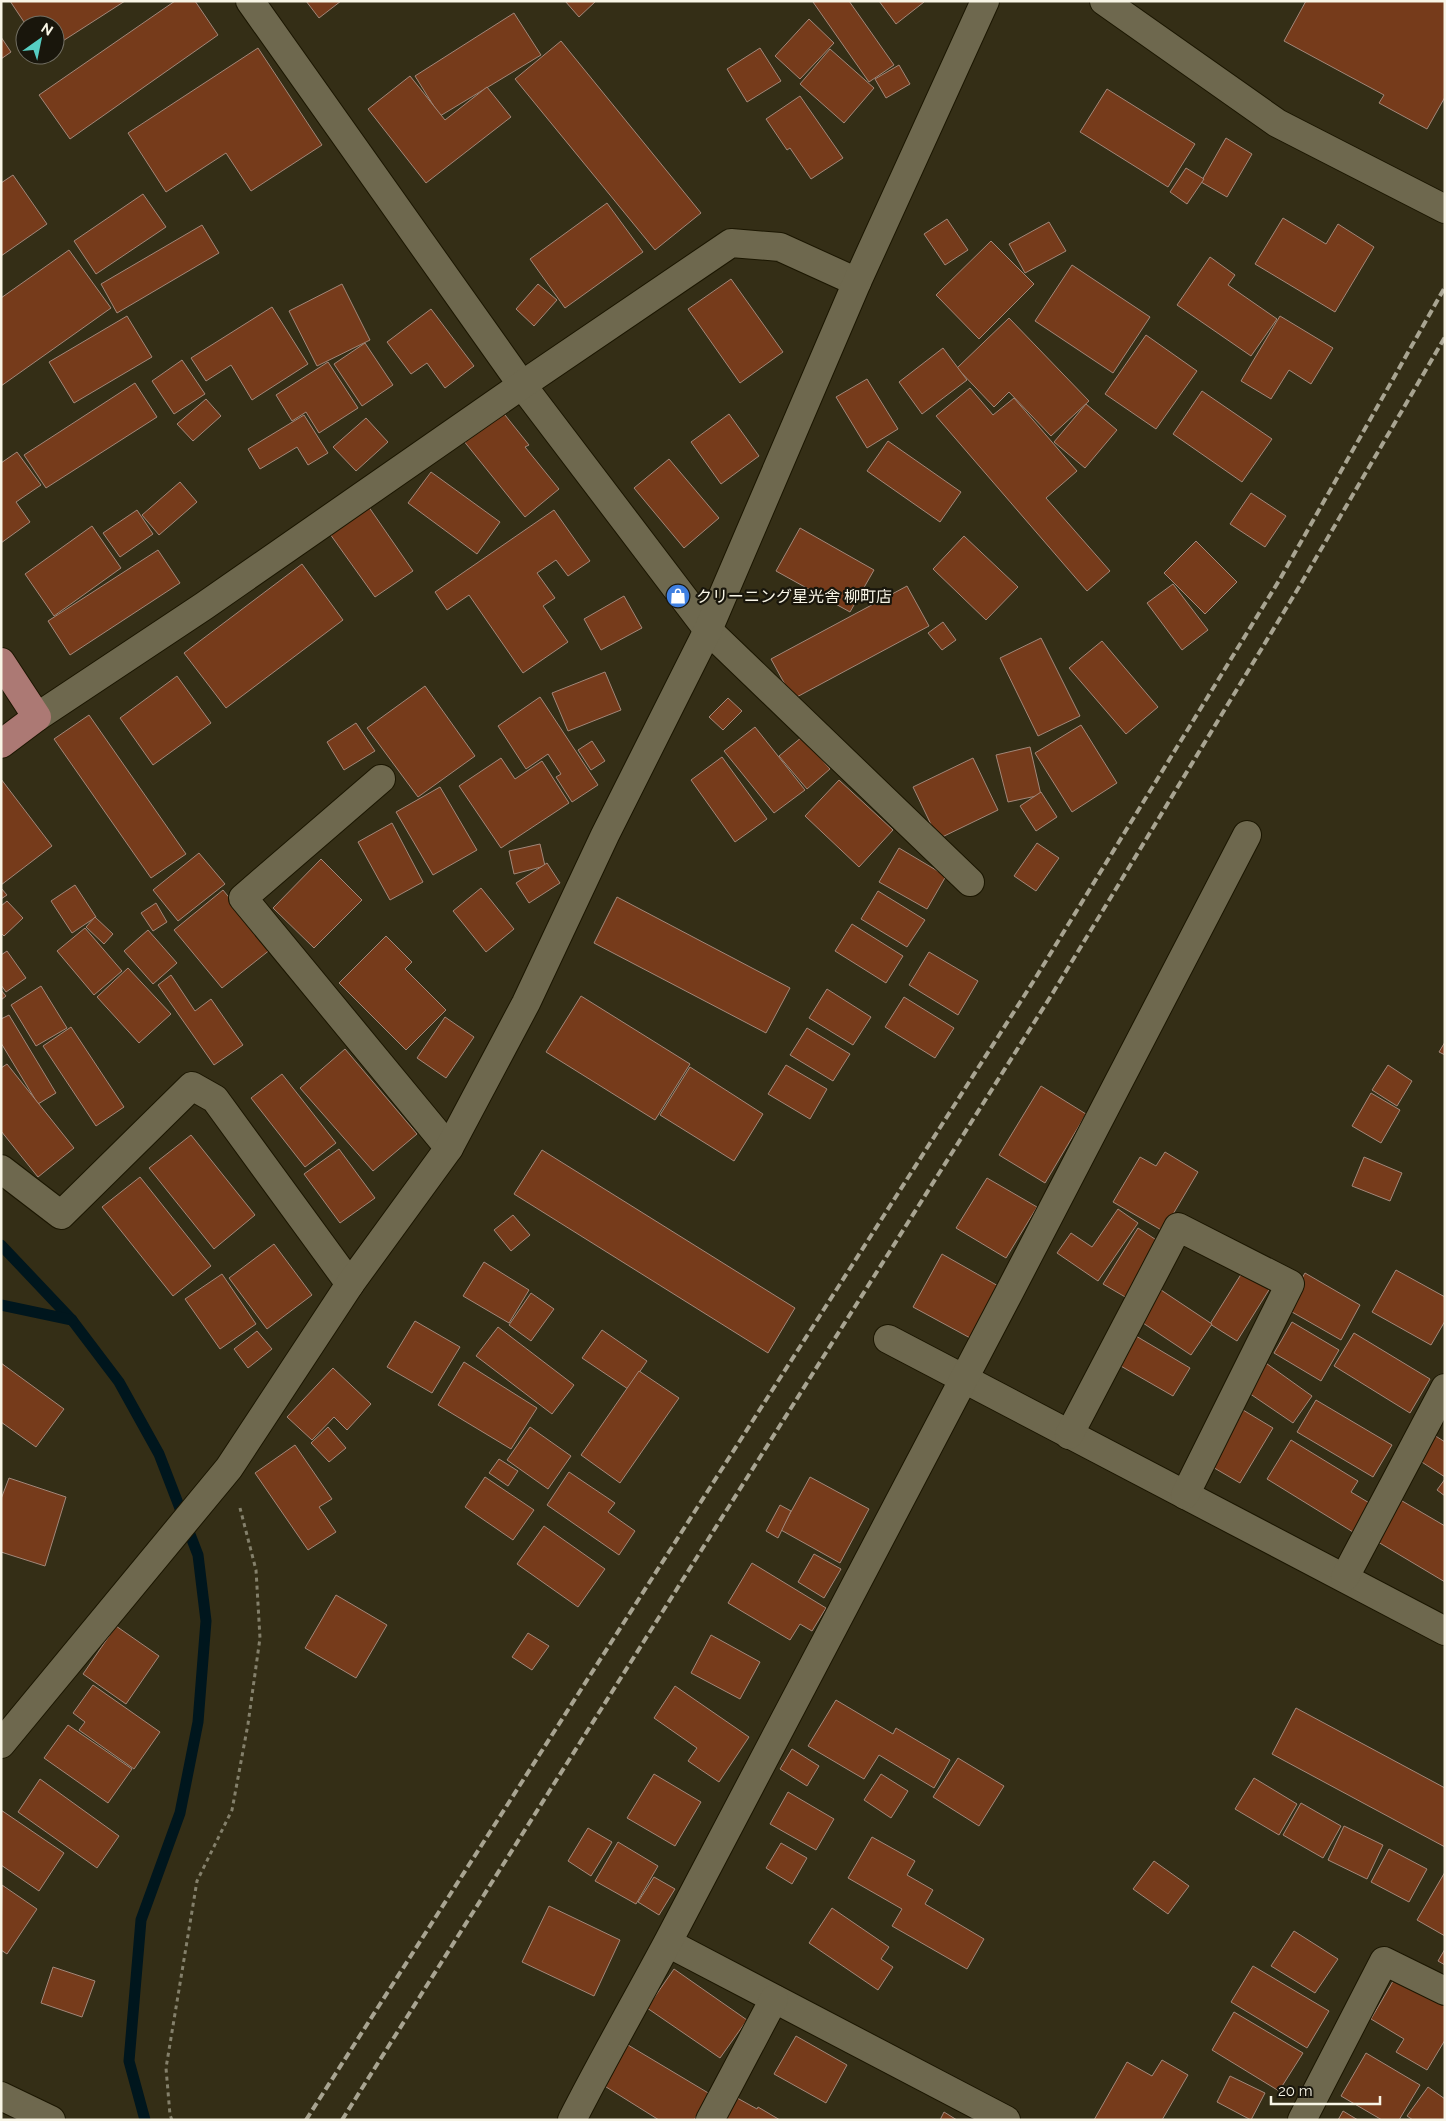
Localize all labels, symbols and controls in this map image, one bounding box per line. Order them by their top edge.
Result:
north arrow [15,15,65,65]
text: N [38,19,56,39]
shop icon: クリーニング星光舎 柳町店 [665,583,691,609]
place label: クリーニング星光舎 柳町店 [696,587,892,606]
scale bar [1271,2074,1380,2106]
text: 20 m [1278,2082,1313,2100]

